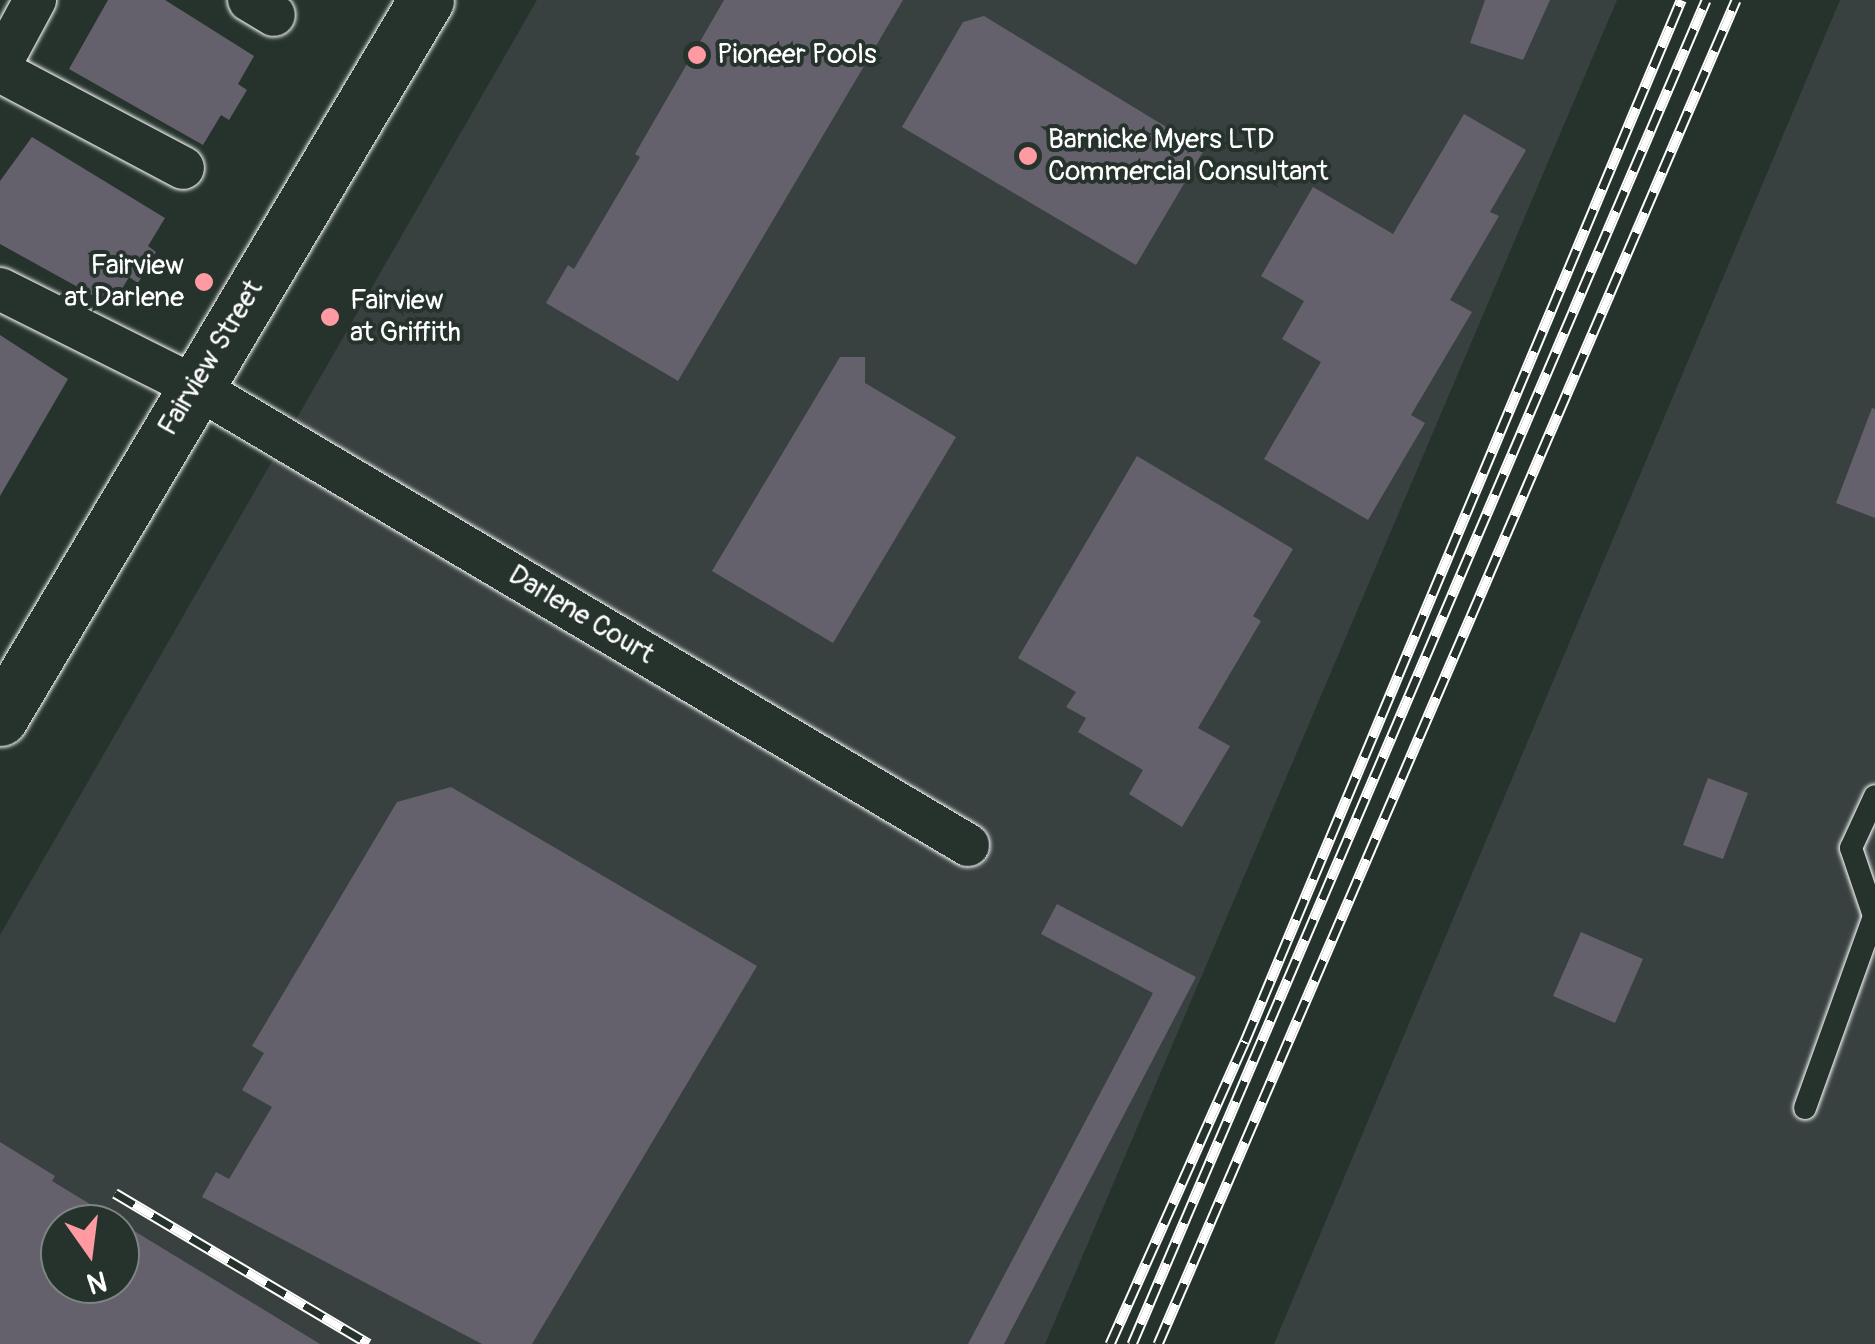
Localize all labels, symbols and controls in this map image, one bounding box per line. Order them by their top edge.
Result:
place label: Pioneer Pools [717,38,876,72]
marker: Pioneer Pools [686,44,708,66]
place label: Barnicke Myers LTD Commercial Consultant [1048,123,1328,189]
marker: Barnicke Myers LTD Commercial Consultant [1017,145,1039,167]
place label: Fairview at Darlene [64,249,184,315]
marker: Fairview at Darlene [193,271,215,293]
street label: Fairview Street [151,274,271,442]
place label: Fairview at Griffith [350,284,461,350]
marker: Fairview at Griffith [319,306,341,328]
street label: Darlene Court [502,558,660,672]
north arrow [40,1204,140,1304]
text: N [83,1262,110,1301]

